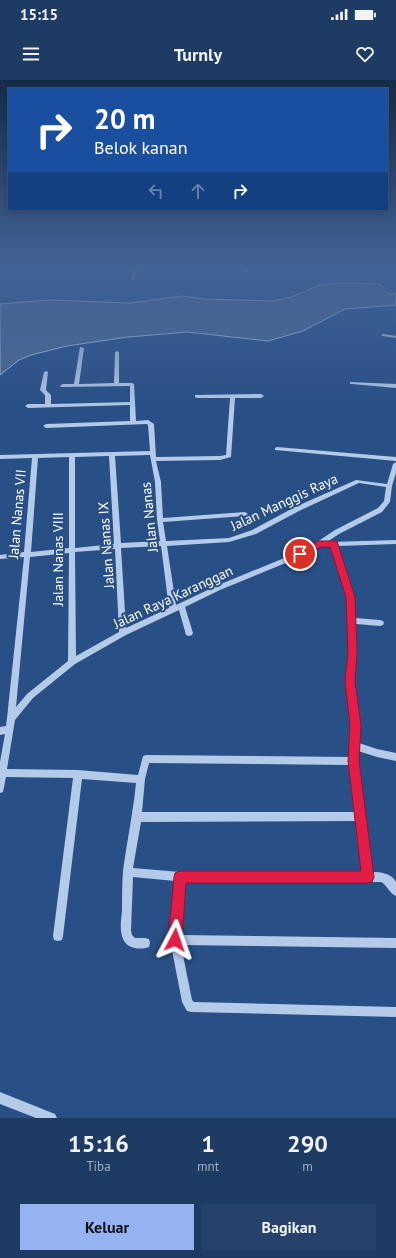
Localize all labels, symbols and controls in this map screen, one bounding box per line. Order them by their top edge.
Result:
text: 15:15 [20,5,58,24]
icon: menu [20,43,42,65]
text: Turnly [174,43,222,66]
icon: heart [354,43,376,65]
text: 20 m [94,100,155,137]
icon: right [28,104,80,156]
text: Belok kanan [94,136,188,159]
icon: left [145,180,167,202]
icon: ahead [187,180,209,202]
icon: right [229,180,251,202]
street label: Jalan Nanas VII [4,469,30,560]
street label: Jalan Manggis Raya [227,469,340,535]
street label: Jalan Nanas [136,481,162,554]
street label: Jalan Nanas IX [94,501,118,590]
street label: Jalan Nanas VIII [49,512,67,607]
pin [283,537,317,571]
icon: arrive [289,543,311,565]
street label: Jalan Raya Karanggan [109,561,236,633]
position arrow [154,919,196,961]
text: 15:16 [68,1128,129,1159]
text: 1 [201,1128,215,1159]
text: 290 [287,1128,328,1159]
text: Tiba [86,1158,111,1175]
text: mnt [197,1158,219,1175]
text: m [302,1158,313,1175]
button: Keluar [20,1204,194,1250]
button: Bagikan [202,1204,376,1250]

